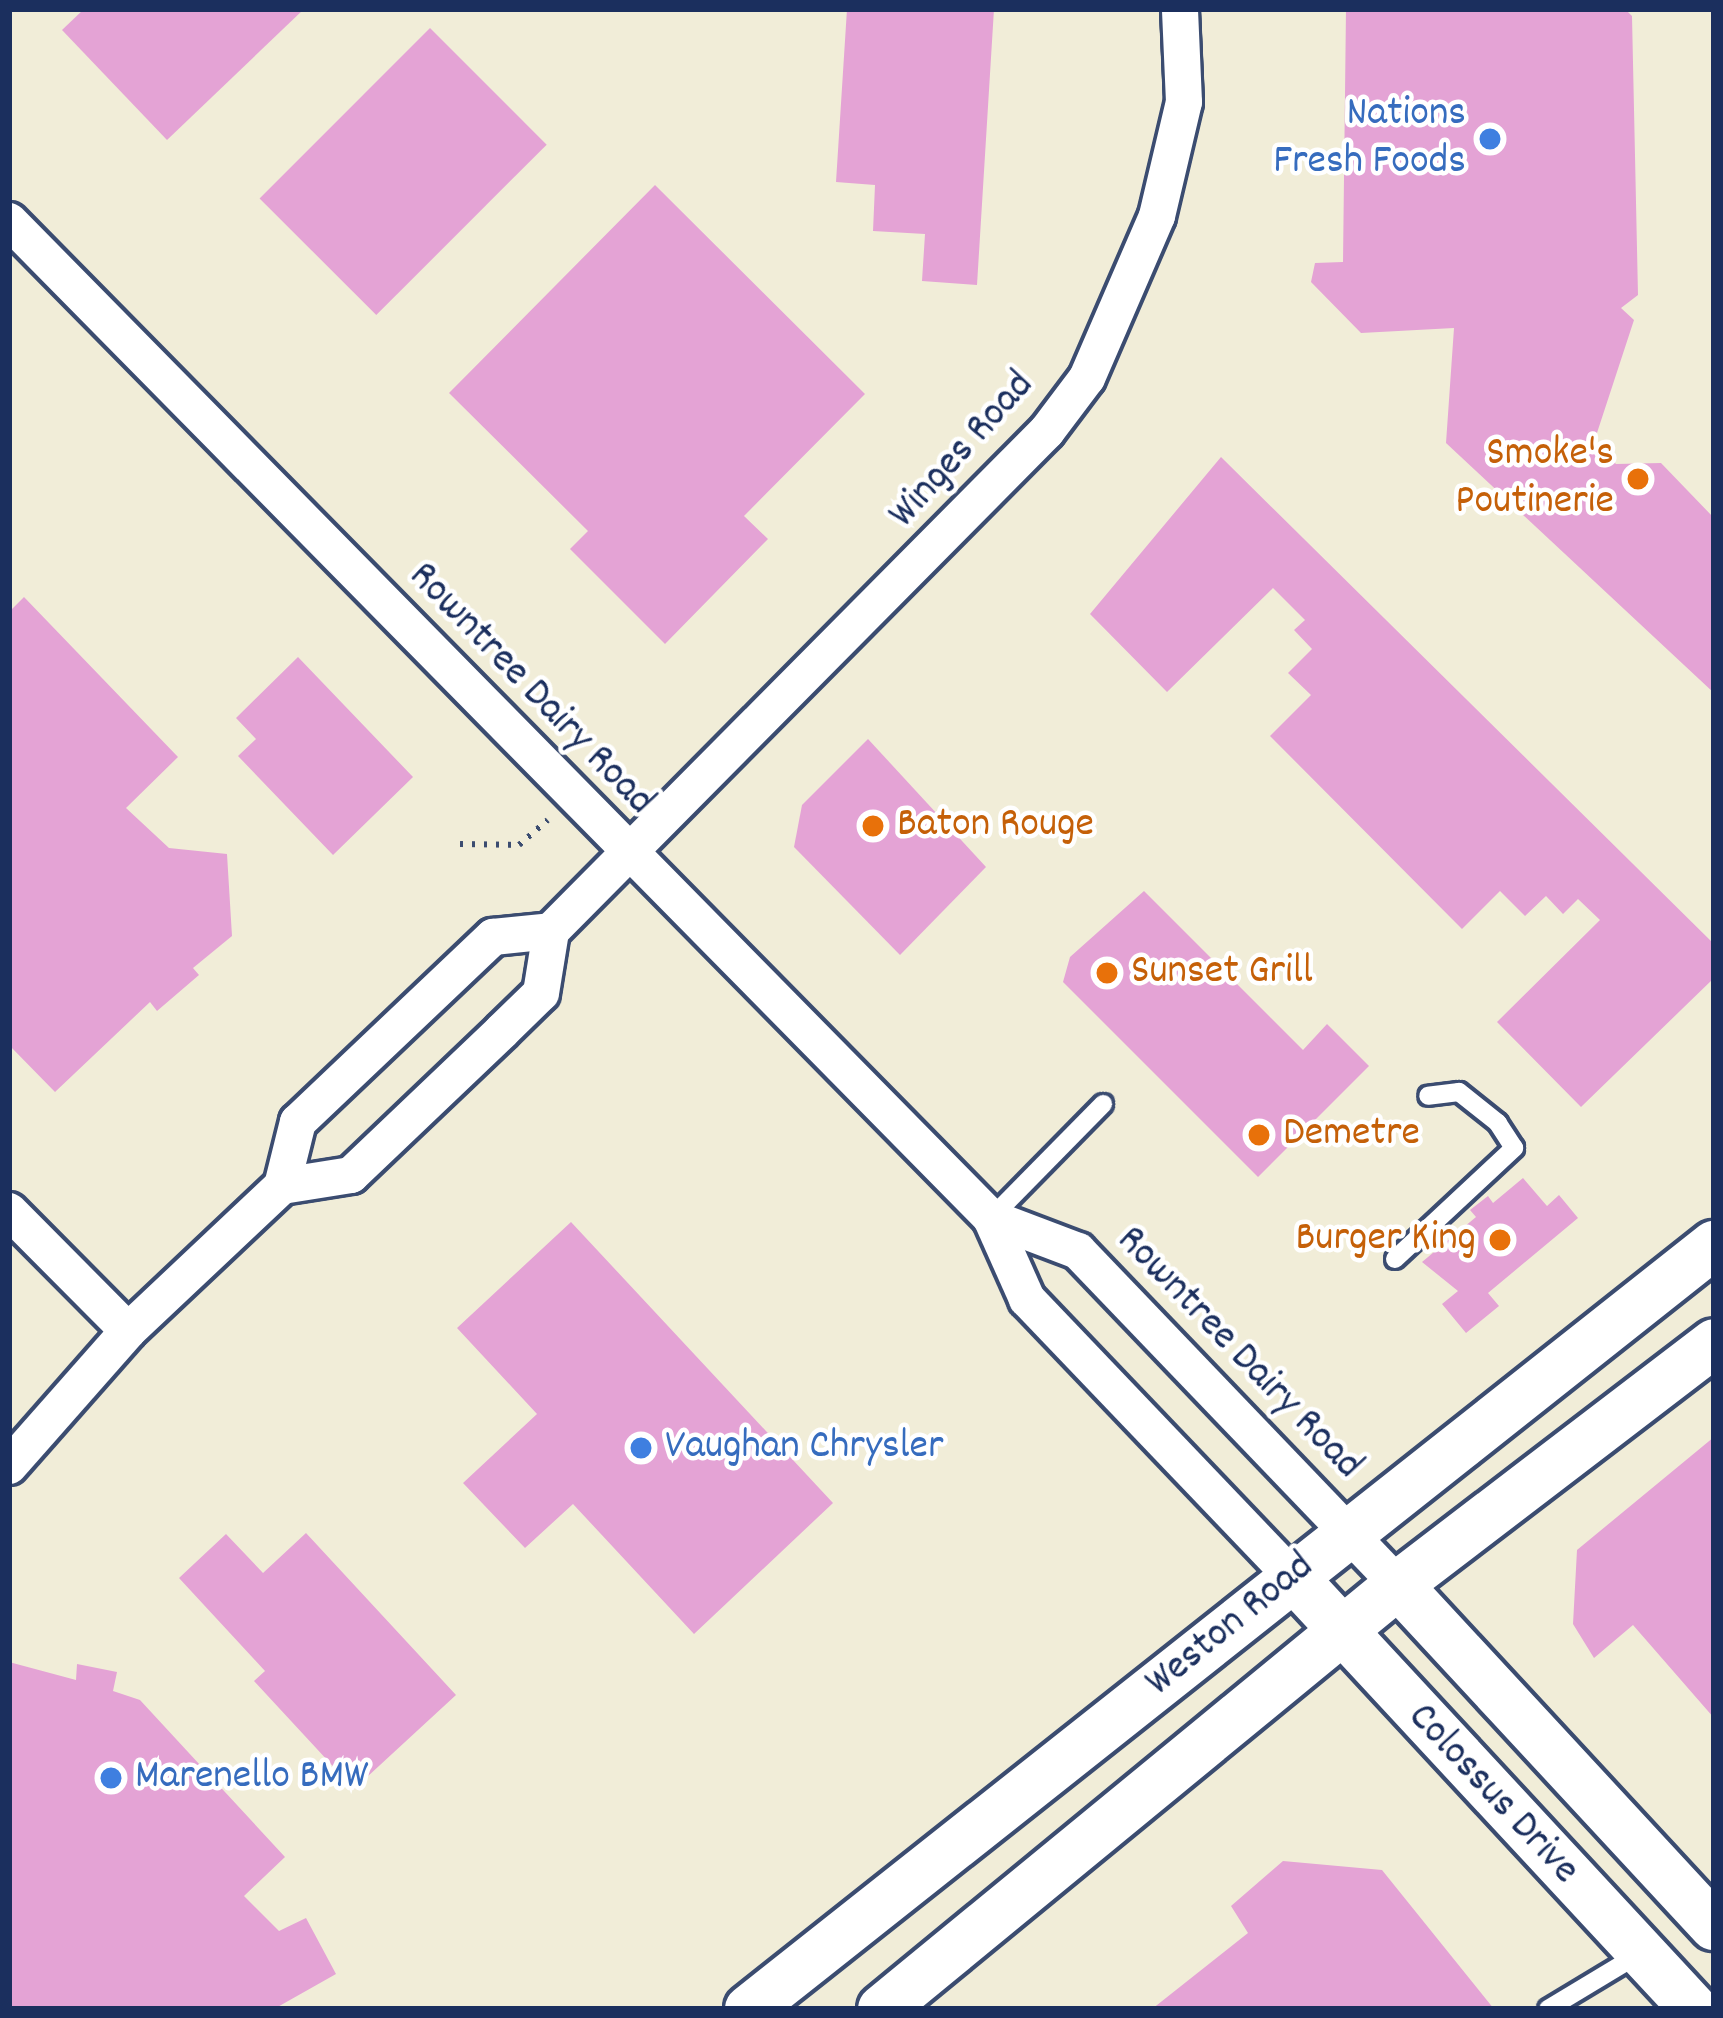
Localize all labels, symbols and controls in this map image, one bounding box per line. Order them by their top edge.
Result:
place label: Nations Fresh Foods [1273,90,1466,188]
marker: Nations Fresh Foods [1477,126,1503,152]
street label: Winges Road [879,362,1047,540]
place label: Smoke's Poutinerie [1455,430,1614,528]
marker: Smoke's Poutinerie [1625,466,1651,492]
street label: Rowntree Dairy Road [396,553,664,827]
place label: Baton Rouge [897,801,1094,851]
marker: Baton Rouge [860,813,886,839]
place label: Sunset Grill [1131,948,1313,998]
marker: Sunset Grill [1094,960,1120,986]
place label: Demetre [1283,1110,1420,1160]
marker: Demetre [1246,1122,1272,1148]
place label: Burger King [1295,1215,1476,1265]
street label: Rowntree Dairy Road [1104,1217,1372,1491]
marker: Burger King [1487,1227,1513,1253]
place label: Vaughan Chrysler [665,1423,944,1473]
marker: Vaughan Chrysler [628,1435,654,1461]
street label: Weston Road [1137,1543,1325,1709]
street label: Colossus Drive [1395,1694,1589,1896]
place label: Marenello BMW [135,1753,368,1803]
marker: Marenello BMW [98,1765,124,1791]

